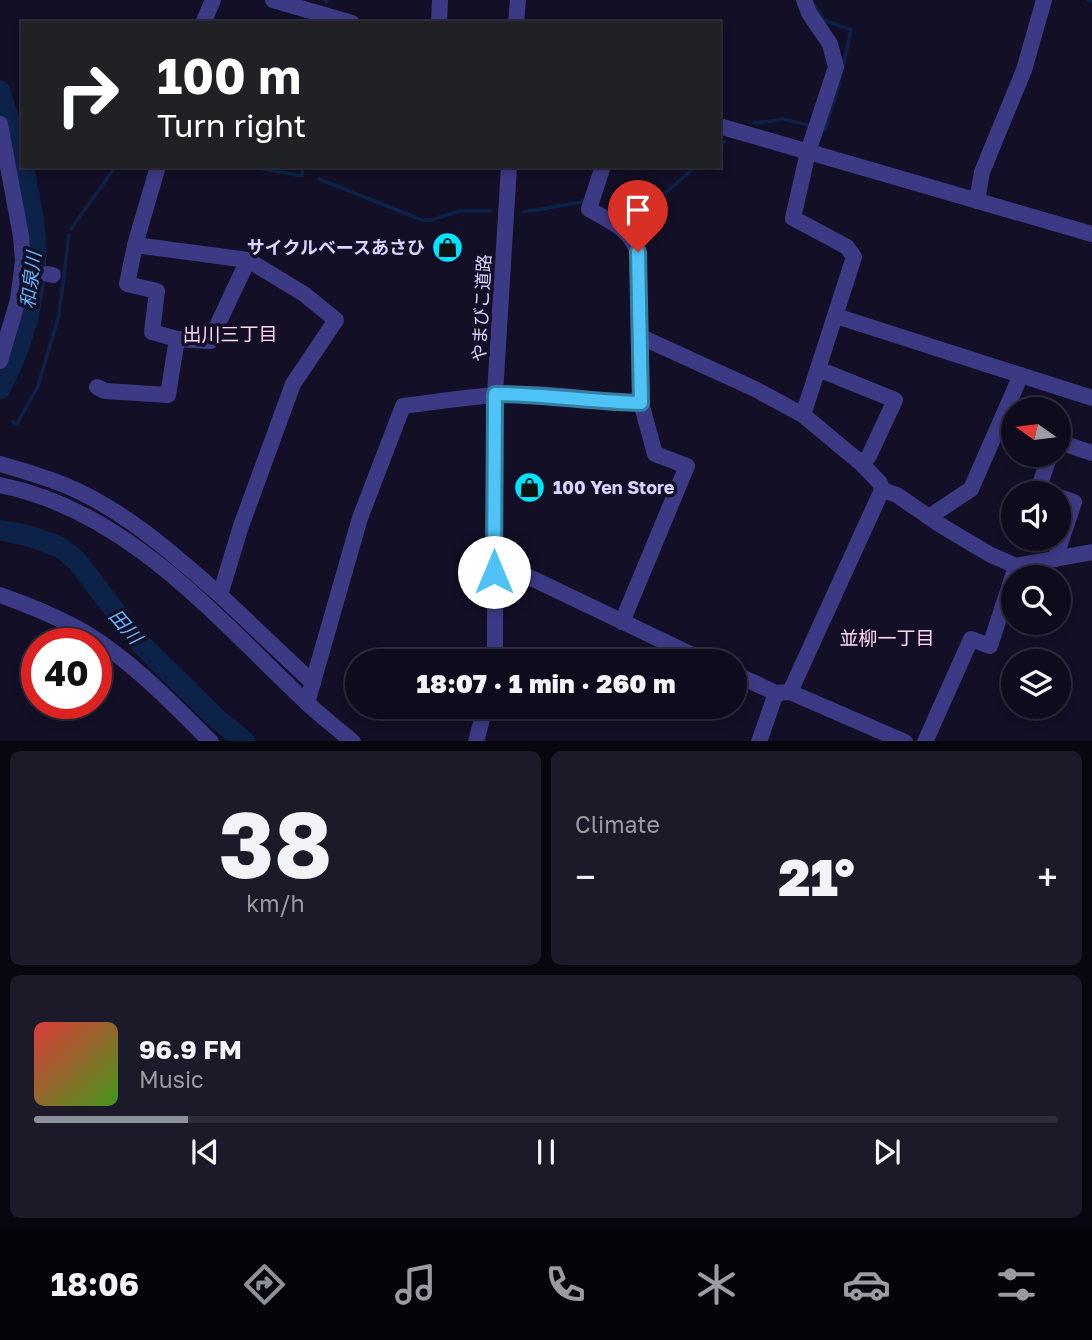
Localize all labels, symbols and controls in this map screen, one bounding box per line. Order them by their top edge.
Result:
text: 100 m [157,46,301,105]
icon: right [42,49,133,140]
text: Turn right [157,106,306,144]
pin [608,180,668,252]
icon: arrive [619,191,657,229]
shop icon: サイクルベースあさひ [431,230,465,264]
place label: サイクルベースあさひ [247,236,425,258]
water label: 和泉川 [15,248,45,310]
street label: やまびこ道路 [467,253,495,363]
district label: 出川三丁目 [182,322,278,345]
north arrow [1001,397,1071,467]
map controls [1001,397,1071,719]
shop icon: 100 Yen Store [513,470,547,504]
place label: 100 Yen Store [553,476,675,498]
button: sound [1001,481,1071,551]
position arrow [457,535,531,609]
button: search [1001,565,1071,635]
water label: 田川 [105,604,148,649]
district label: 並柳一丁目 [839,626,935,649]
speed limit sign: 40 [21,628,112,719]
button: layers [1001,649,1071,719]
text: 18:07 · 1 min · 260 m [416,668,676,699]
text: 38 [219,789,332,898]
text: Climate [575,810,660,838]
text: 21° [778,845,855,907]
text: − [575,854,596,899]
text: + [1037,854,1058,899]
text: km/h [246,889,305,917]
text: 96.9 FM [139,1034,242,1065]
text: Music [139,1065,204,1093]
icon: previous [186,1133,224,1171]
icon: pause [527,1133,565,1171]
icon: next [868,1133,906,1171]
icon: directions [240,1260,289,1309]
icon: music [391,1260,440,1309]
icon: phone [541,1260,590,1309]
icon: climate [692,1260,741,1309]
icon: car [842,1260,891,1309]
icon: filters [992,1260,1041,1309]
text: 18:06 [51,1265,139,1303]

